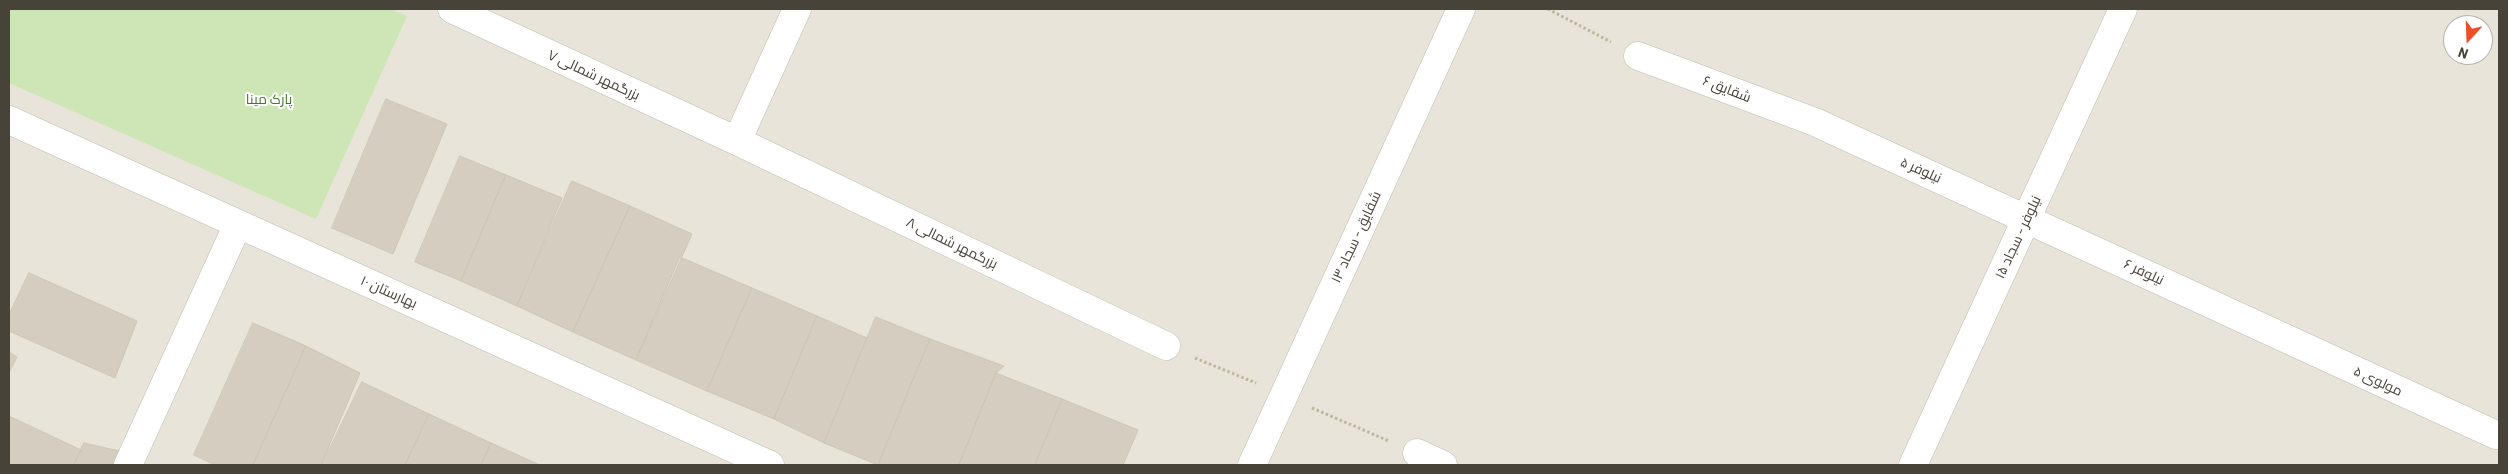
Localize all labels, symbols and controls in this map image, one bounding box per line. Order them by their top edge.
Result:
north arrow [2443,15,2493,65]
text: N [2456,44,2470,63]
street label: بزرگمهر شمالی ۷ [545,46,643,104]
street label: شقایق ۶ [1700,72,1754,106]
park label: پارک مینا [246,91,292,107]
street label: نیلوفر ۵ [1898,154,1944,186]
street label: شقایق - سجاد ۱۳ [1327,188,1385,286]
street label: نیلوفر - سجاد ۱۵ [1991,193,2045,281]
street label: بزرگمهر شمالی ۸ [904,214,1000,272]
street label: نیلوفر ۶ [2121,255,2167,289]
street label: بهارستان ۱۰ [358,272,420,312]
street label: مولوی ۵ [2351,362,2405,400]

